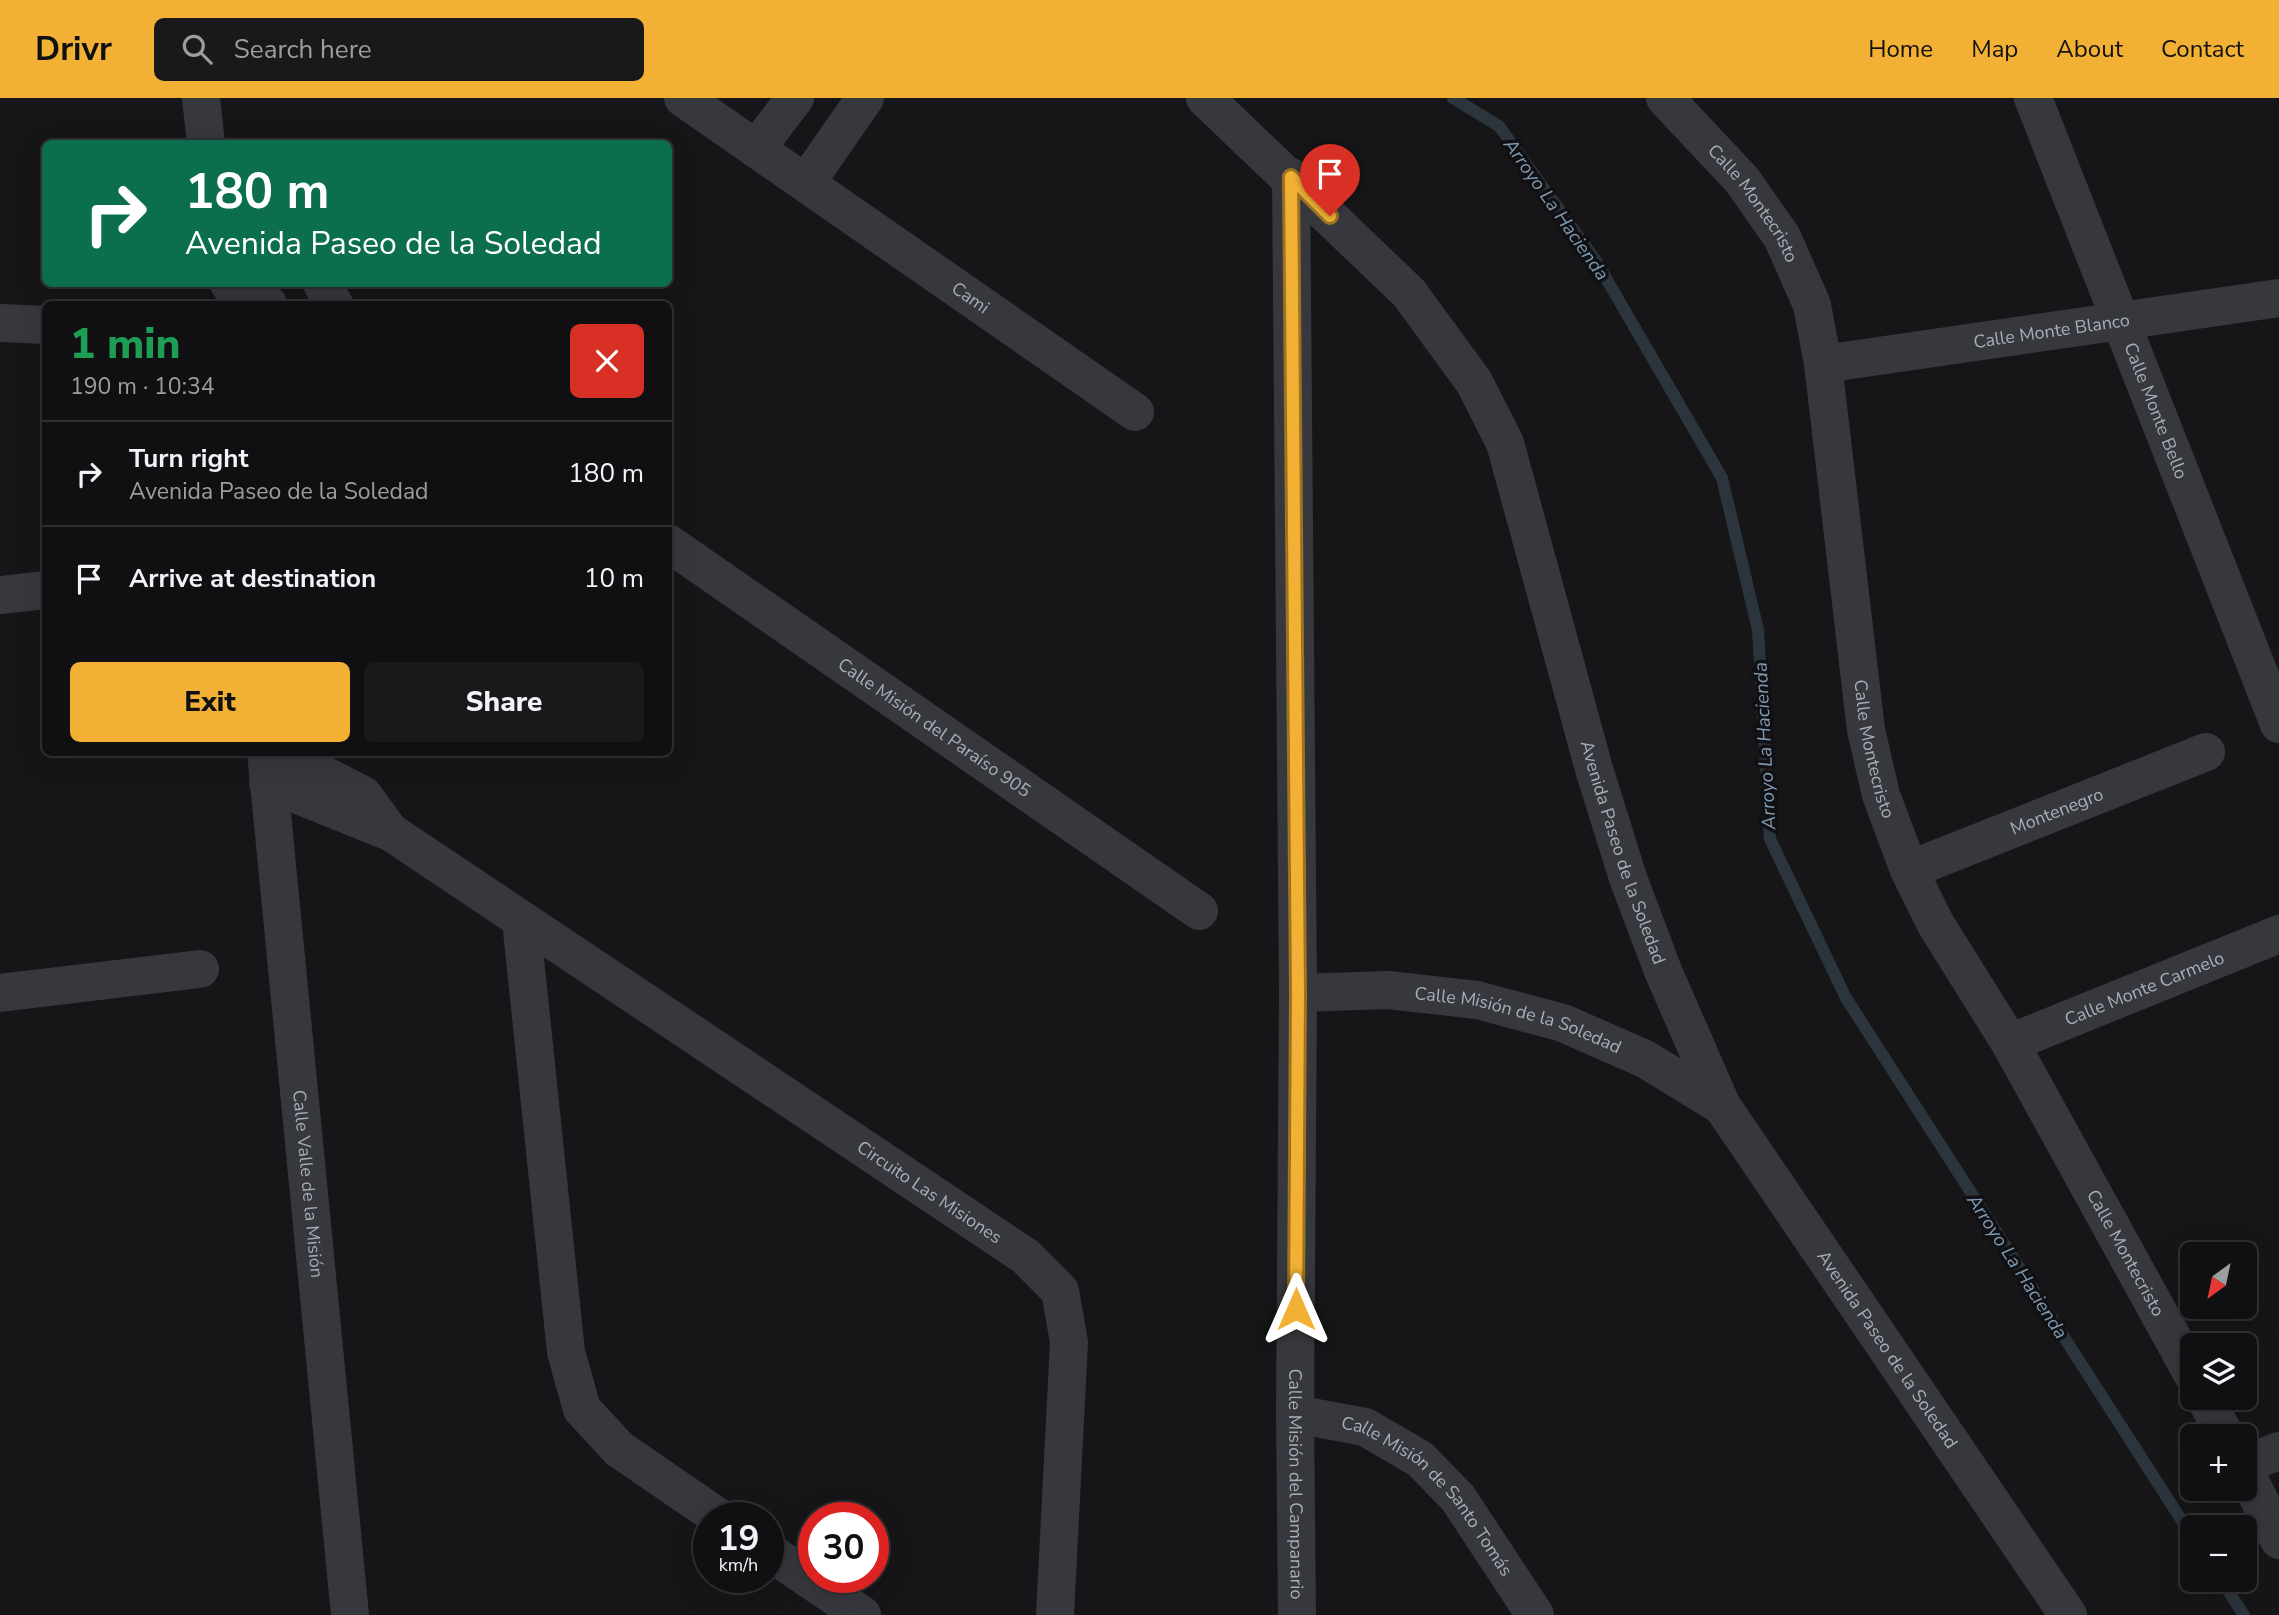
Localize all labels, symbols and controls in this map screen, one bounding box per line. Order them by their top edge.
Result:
search box [154,18,644,81]
text: Drivr [35,27,112,72]
icon: search [178,30,216,68]
text: Search here [234,32,372,67]
text: Home [1868,33,1933,65]
text: Map [1971,33,2018,65]
text: About [2056,33,2123,65]
text: Contact [2161,33,2244,65]
water label: Arroyo La Hacienda [1497,133,1615,286]
street label: Calle Montecristo [1702,139,1804,266]
pin [1300,144,1360,216]
icon: arrive [1311,155,1349,193]
text: 180 m [185,158,329,225]
icon: right [70,168,161,259]
text: Avenida Paseo de la Soledad [185,222,602,265]
street label: Cami [947,276,994,319]
street label: Calle Monte Blanco [1972,308,2131,354]
text: 1 min [70,316,180,373]
button: close [570,324,644,398]
street label: Calle Monte Bello [2118,339,2194,482]
text: 190 m · 10:34 [70,371,215,402]
text: Turn right [129,441,248,476]
icon: right [70,455,108,493]
text: 180 m [568,456,644,491]
text: Avenida Paseo de la Soledad [129,476,429,507]
icon: arrive [70,560,108,598]
text: Arrive at destination [129,561,376,596]
text: 10 m [584,561,644,596]
street label: Calle Misión del Paraíso 905 [833,652,1036,803]
water label: Arroyo La Hacienda [1748,661,1782,831]
button: Exit [70,662,350,742]
button: Share [364,662,644,742]
street label: Calle Montecristo [1848,678,1901,822]
street label: Avenida Paseo de la Soledad [1575,738,1671,968]
street label: Montenegro [2007,782,2107,841]
street label: Calle Monte Carmelo [2061,945,2228,1032]
street label: Calle Misión de la Soledad [1413,981,1625,1059]
street label: Calle Valle de la Misión [287,1089,329,1279]
street label: Circuito Las Misiones [852,1135,1007,1249]
street label: Calle Montecristo [2081,1185,2170,1321]
water label: Arroyo La Hacienda [1960,1188,2074,1344]
north arrow [2180,1242,2258,1320]
map controls [2180,1242,2257,1592]
street label: Avenida Paseo de la Soledad [1812,1246,1963,1453]
position arrow [1259,1272,1333,1346]
button: layers [2180,1333,2257,1410]
street label: Calle Misión del Campanario [1283,1368,1309,1599]
street label: Calle Misión de Santo Tomás [1339,1411,1518,1581]
button: + [2180,1424,2257,1501]
speed limit sign: 30 [798,1502,889,1593]
text: 19 [717,1515,760,1562]
button: − [2180,1515,2257,1592]
text: km/h [719,1553,758,1577]

